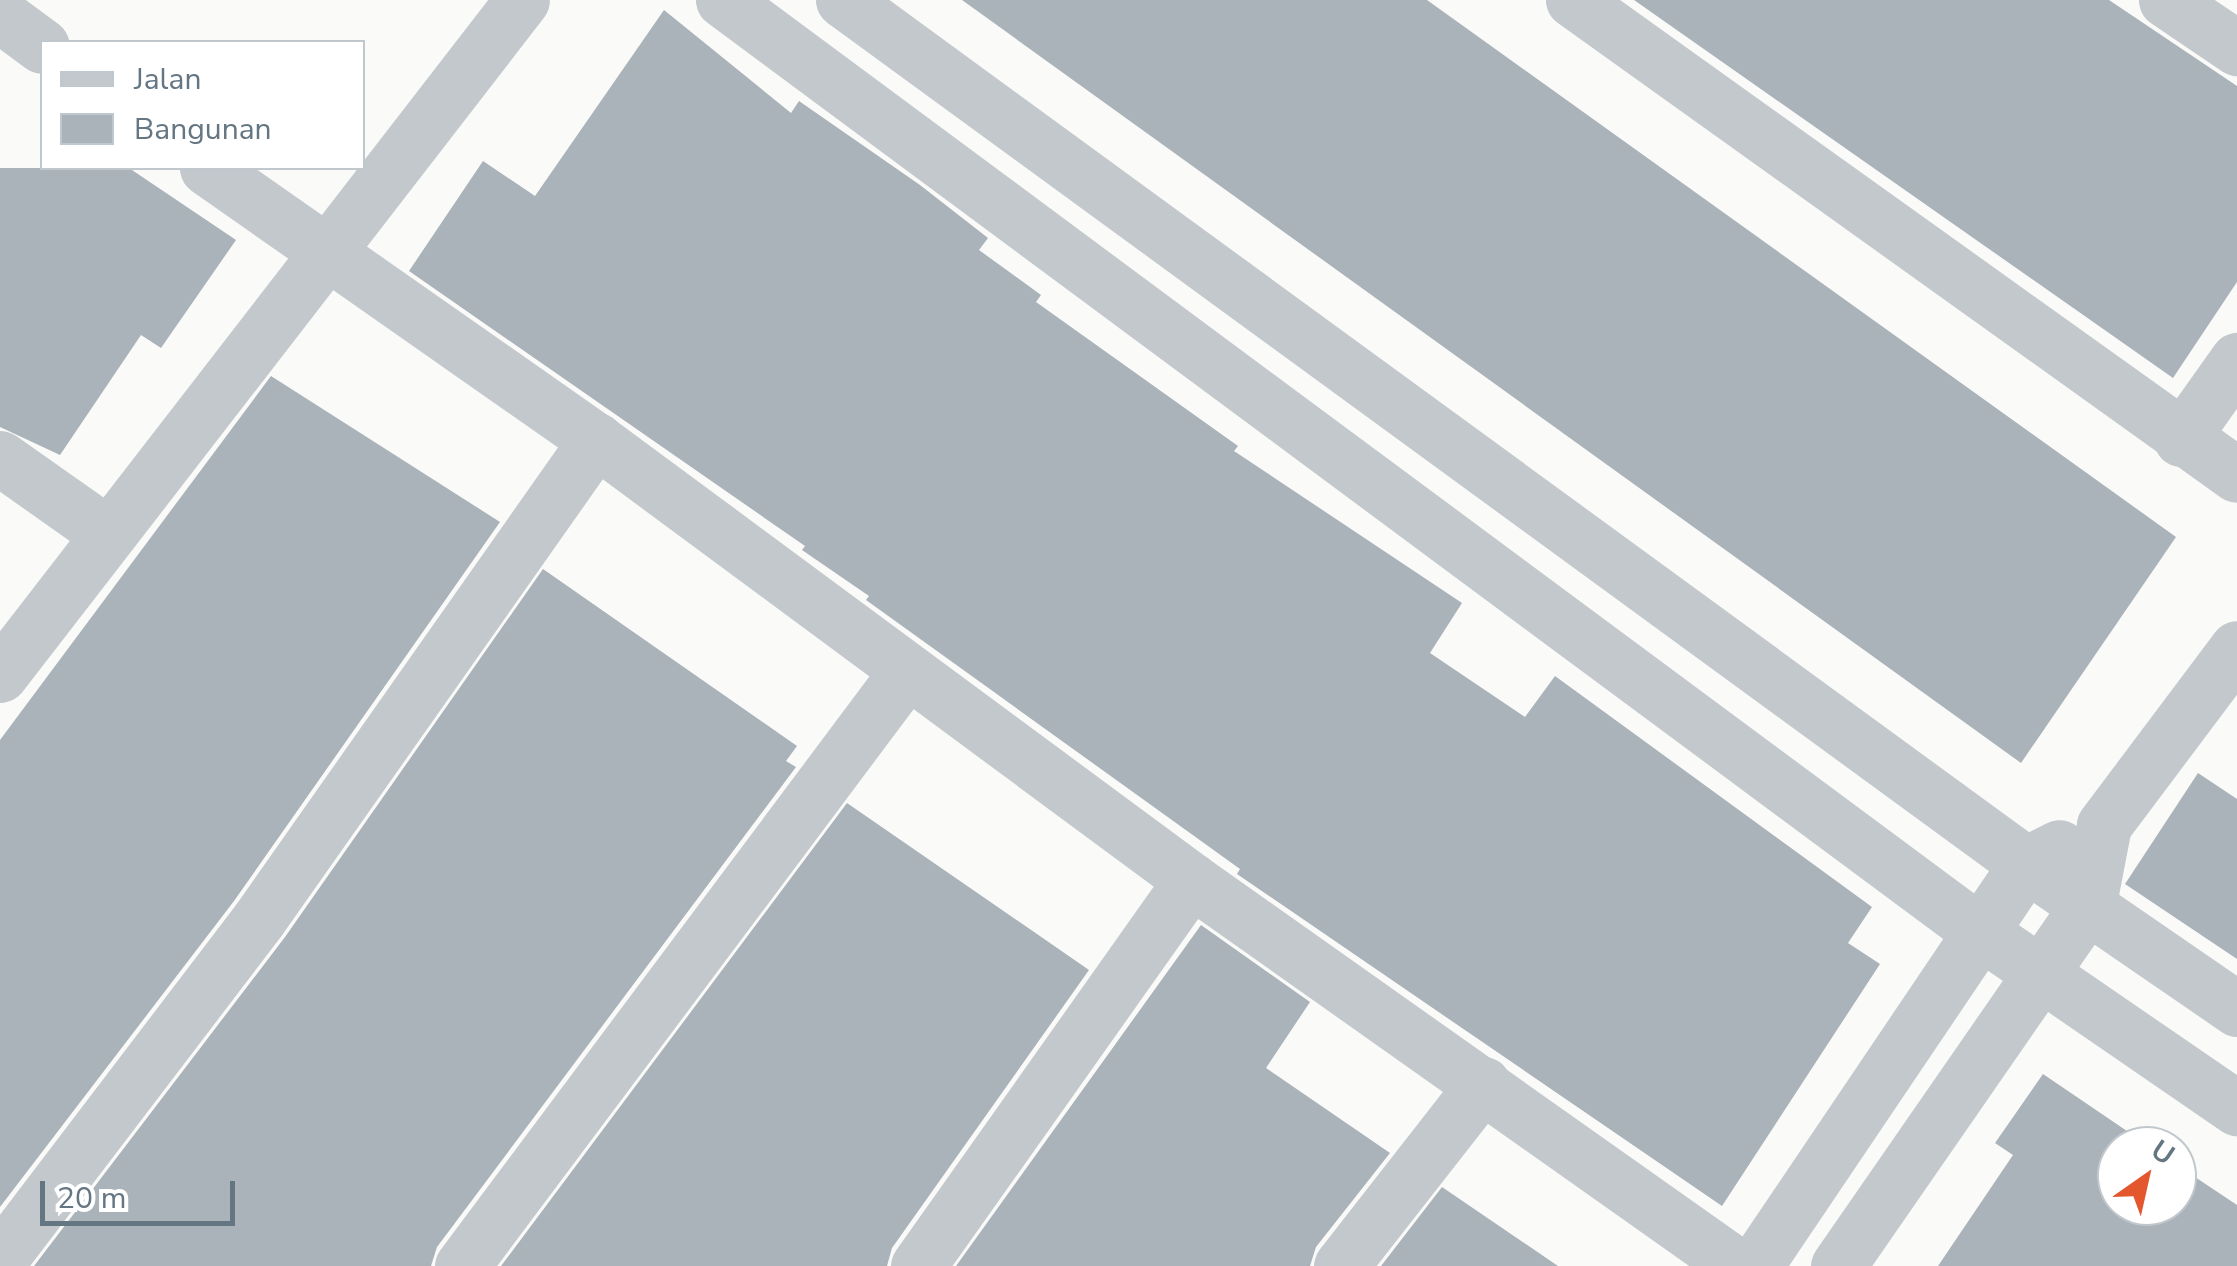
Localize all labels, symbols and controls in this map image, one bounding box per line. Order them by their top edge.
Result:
legend [40,40,365,170]
text: Jalan [134,59,201,100]
text: Bangunan [134,109,272,150]
north arrow [2097,1126,2197,1226]
text: U [2143,1131,2182,1174]
scale bar [45,1161,240,1223]
text: 20 m [57,1178,126,1219]

